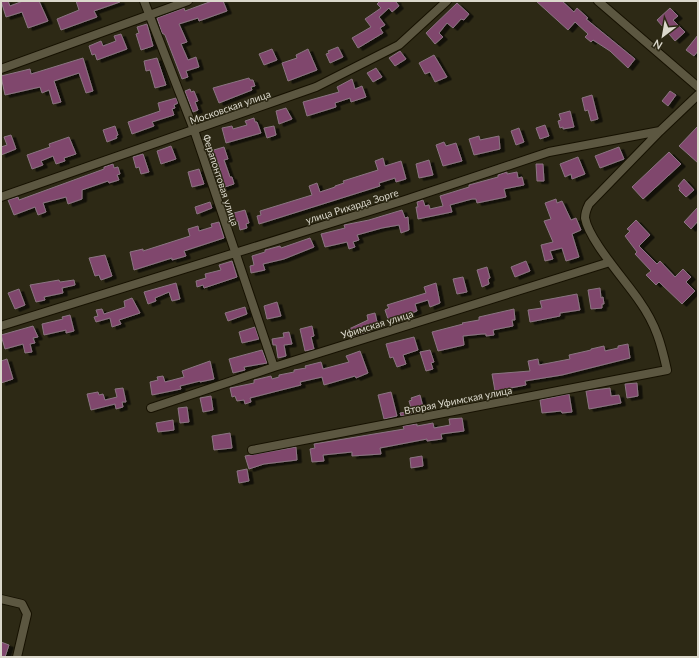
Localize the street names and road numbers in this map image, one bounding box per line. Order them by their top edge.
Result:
street label: Московская улица [188,87,272,126]
street label: Ферапонтовая улица [200,133,242,227]
street label: улица Рихарда Зорге [304,186,400,226]
street label: Уфимская улица [339,307,415,341]
street label: Вторая Уфимская улица [403,384,513,416]

